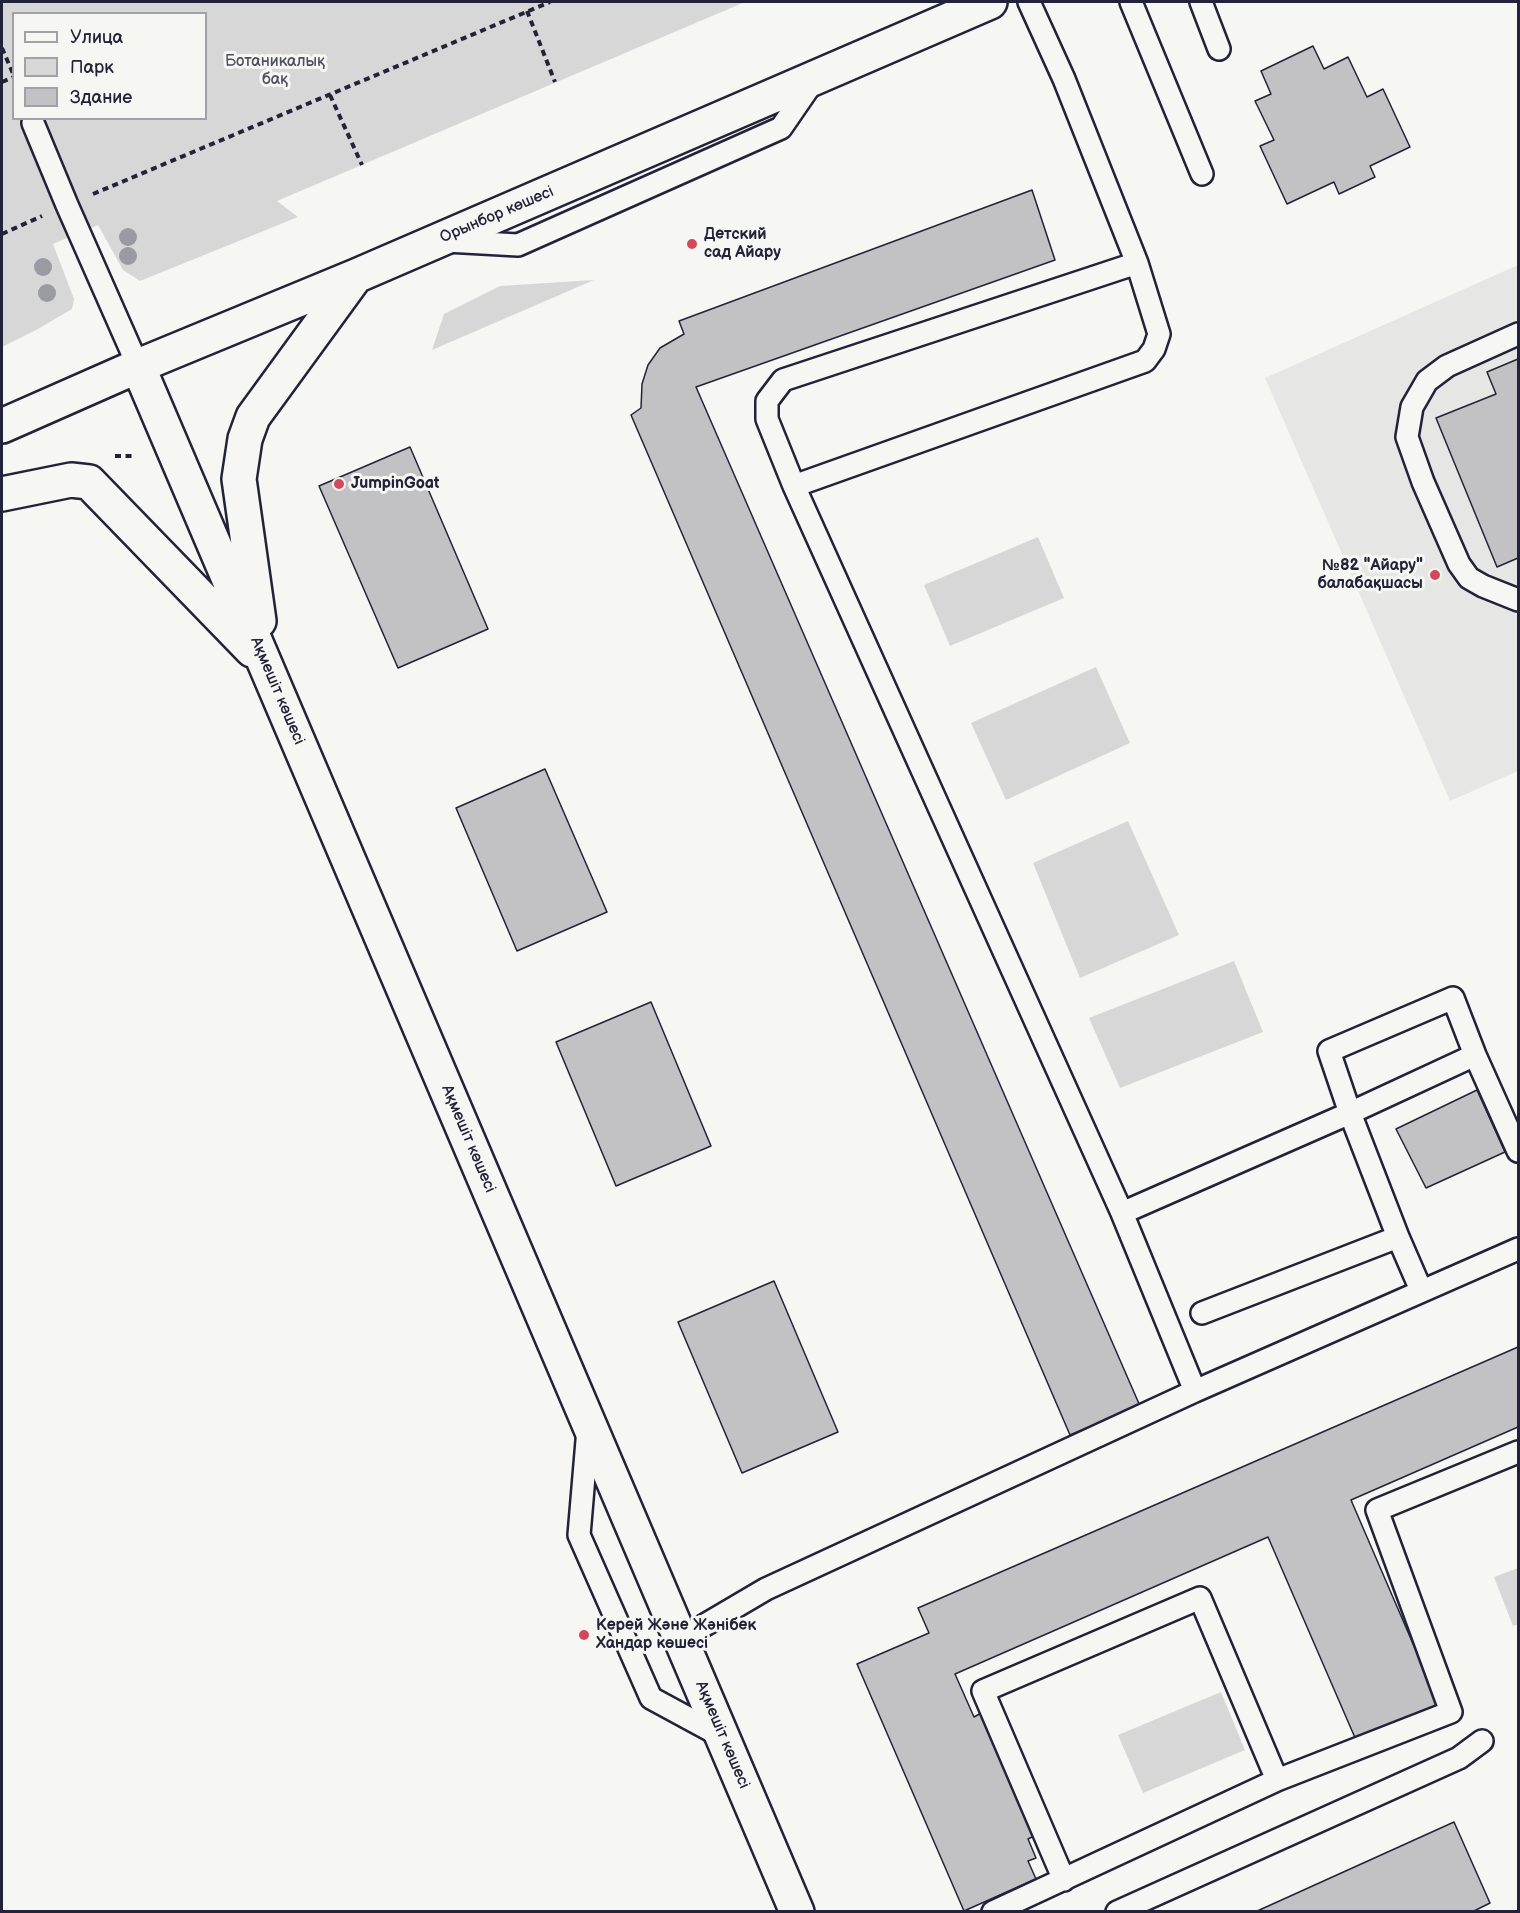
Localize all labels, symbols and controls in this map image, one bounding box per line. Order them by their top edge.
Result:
legend [12,12,207,120]
text: Улица [70,27,123,48]
park label: Ботаникалық бақ [225,52,325,90]
text: Парк [70,57,114,78]
text: Здание [70,87,132,108]
street label: Орынбор көшесі [437,182,557,248]
place label: Детский сад Айару [704,225,781,263]
marker: Детский сад Айару [685,237,699,251]
place label: JumpinGoat [351,474,439,494]
marker: JumpinGoat [332,477,346,491]
place label: №82 "Айару" балабақшасы [1317,556,1423,594]
marker: №82 "Айару" балабақшасы [1428,568,1442,582]
street label: Ақмешіт көшесі [246,634,308,748]
street label: Ақмешіт көшесі [437,1082,499,1196]
place label: Керей Және Жәнібек Хандар көшесі [596,1616,756,1654]
marker: Керей Және Жәнібек Хандар көшесі [577,1628,591,1642]
street label: Ақмешіт көшесі [691,1678,753,1792]

